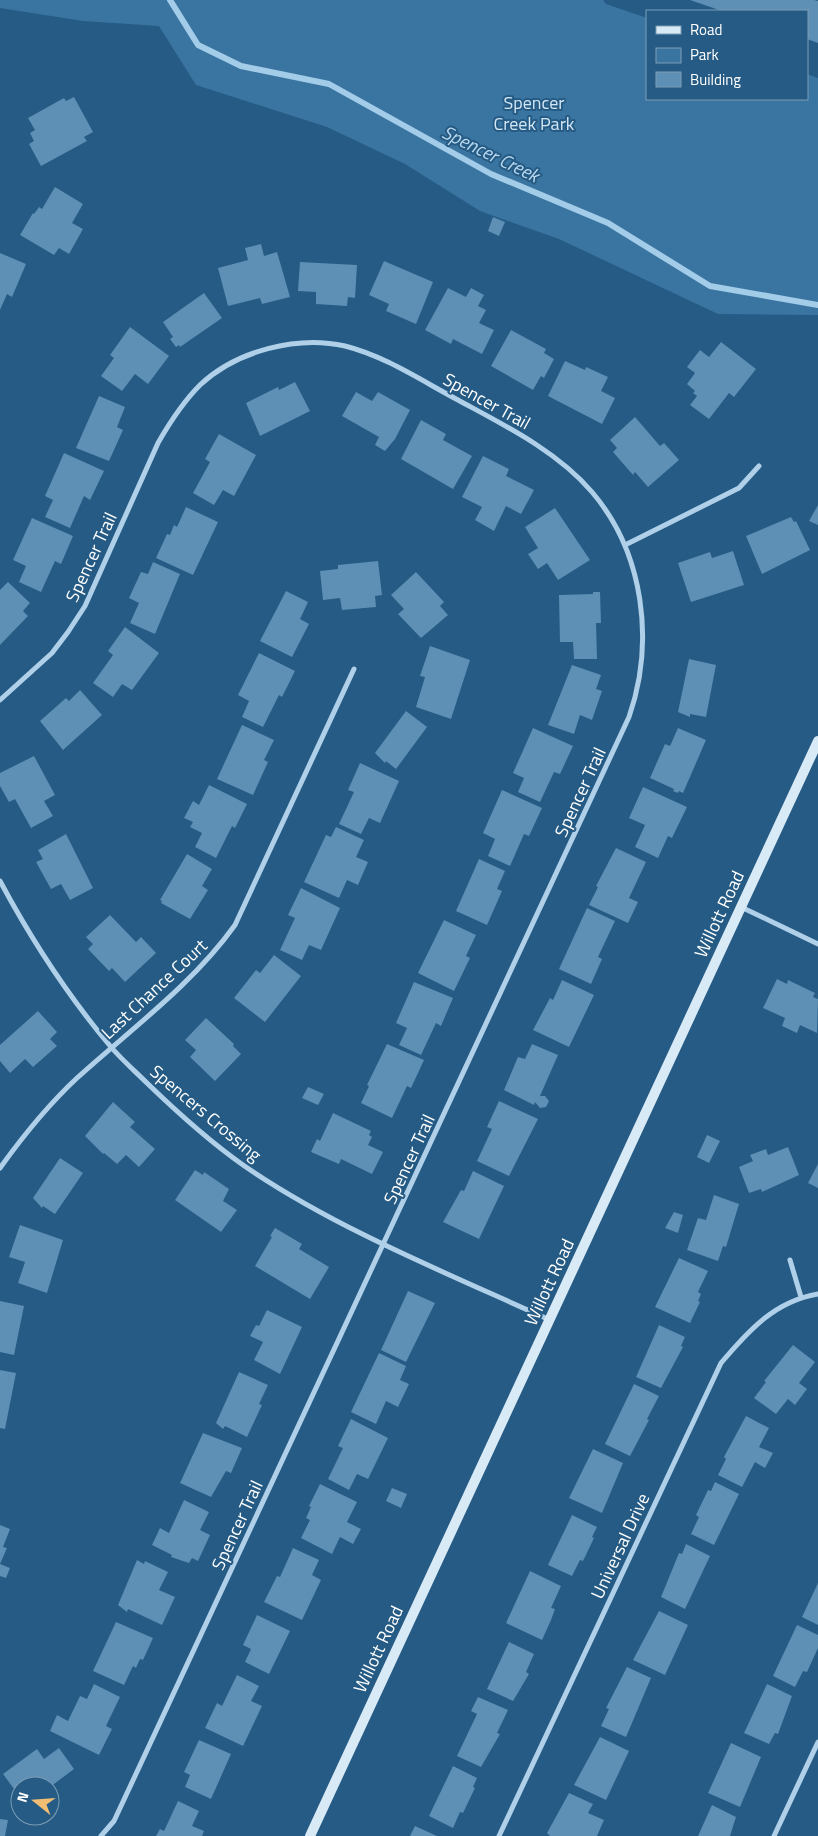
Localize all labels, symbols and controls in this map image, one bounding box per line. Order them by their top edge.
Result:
legend [646,10,808,100]
text: Road [690,18,722,41]
text: Park [690,43,719,66]
text: Building [690,68,741,91]
park label: Spencer Creek Park [494,89,575,137]
water label: Spencer Creek [437,117,547,190]
street label: Spencer Trail [438,366,536,436]
street label: Spencer Trail [58,508,124,606]
street label: Spencer Trail [547,743,613,841]
street label: Willott Road [687,866,751,962]
street label: Last Chance Court [95,932,214,1045]
street label: Spencers Crossing [144,1058,268,1168]
street label: Spencer Trail [376,1110,442,1208]
street label: Willott Road [517,1234,581,1330]
street label: Spencer Trail [204,1476,270,1574]
street label: Universal Drive [584,1489,656,1603]
street label: Willott Road [346,1601,410,1697]
north arrow [10,1776,60,1826]
text: N [11,1789,34,1805]

